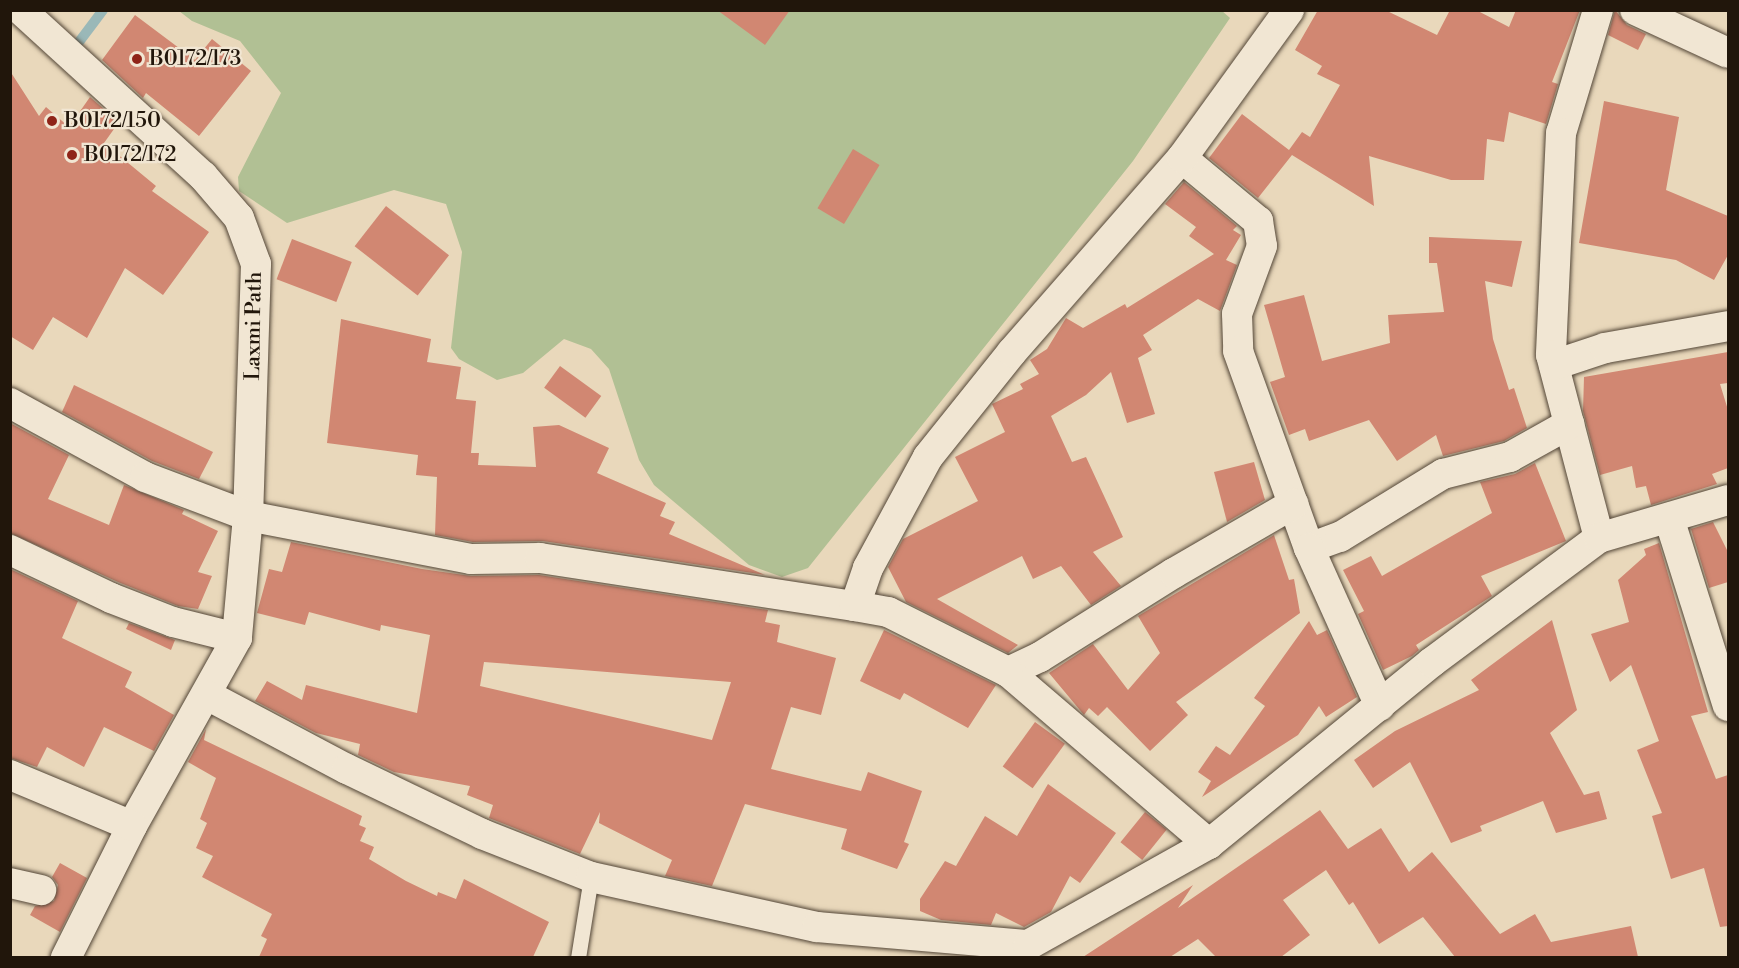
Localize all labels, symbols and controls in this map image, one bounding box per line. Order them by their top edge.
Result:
place label: B0172/173 [149,46,241,72]
marker: B0172/173 [130,52,144,66]
place label: B0172/150 [64,108,161,134]
marker: B0172/150 [45,114,59,128]
place label: B0172/172 [84,142,177,168]
marker: B0172/172 [65,148,79,162]
street label: Laxmi Path [240,271,268,381]

